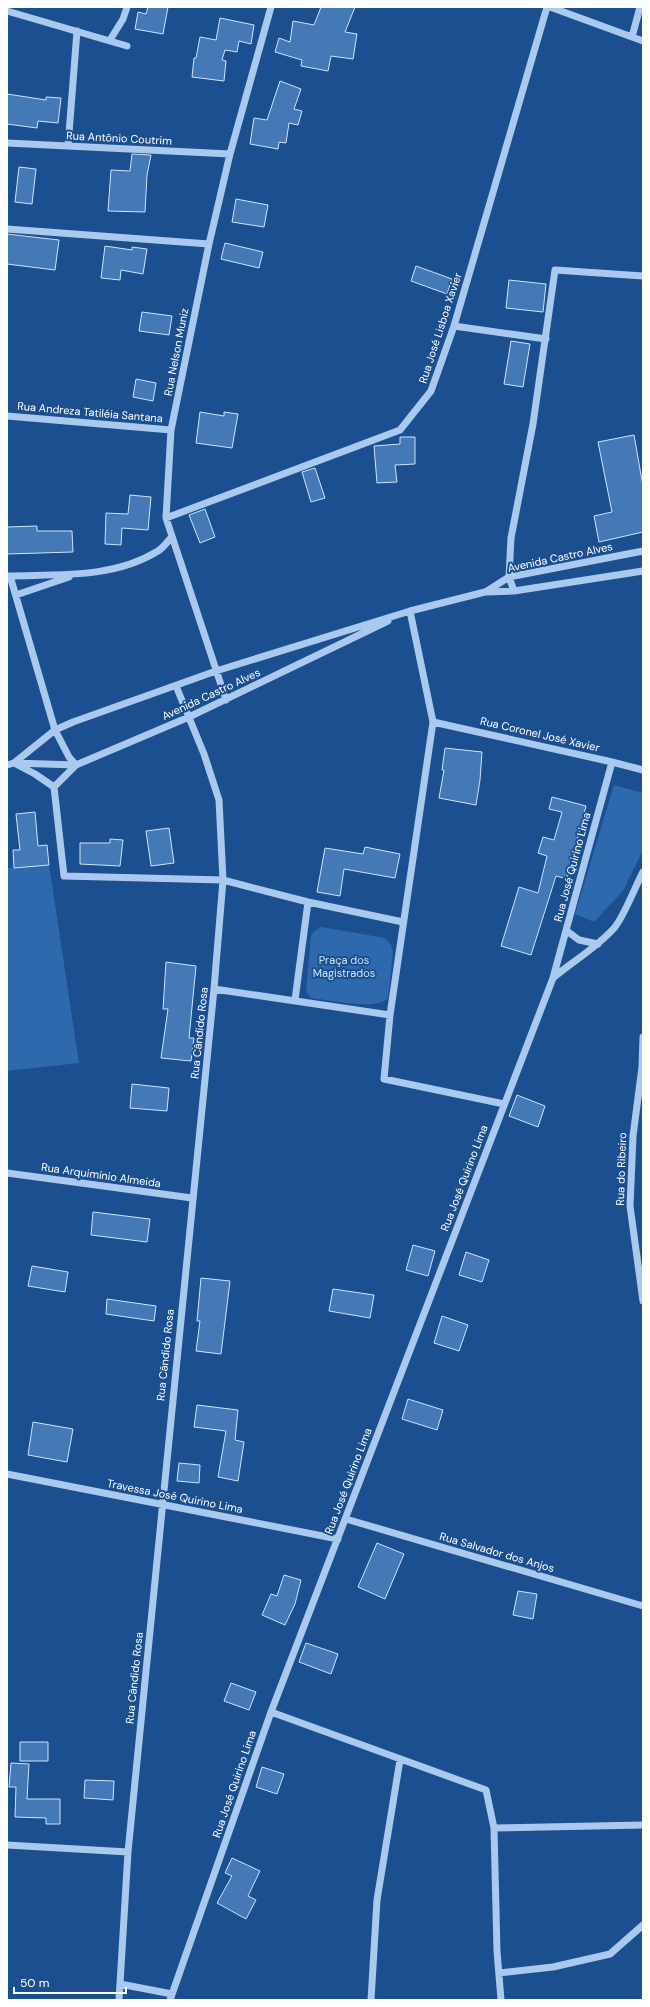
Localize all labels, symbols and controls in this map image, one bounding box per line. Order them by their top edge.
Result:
street label: Rua Antônio Coutrim [66,128,172,148]
street label: Rua José Lisboa Xavier [415,271,465,385]
street label: Rua Nelson Muniz [161,307,191,397]
street label: Rua Andreza Tatiléia Santana [17,399,163,425]
street label: Avenida Castro Alves [506,539,614,575]
street label: Avenida Castro Alves [160,665,262,723]
street label: Rua Coronel José Xavier [479,713,601,755]
street label: Rua José Quirino Lima [551,811,593,923]
park label: Praça dos Magistrados [313,953,375,980]
street label: Rua Cândido Rosa [187,986,211,1080]
street label: Rua José Quirino Lima [437,1123,491,1233]
street label: Rua do Ribeiro [613,1132,629,1206]
street label: Rua Arquimínio Almeida [40,1160,162,1190]
street label: Rua Cândido Rosa [153,1308,177,1402]
street label: Rua José Quirino Lima [321,1426,375,1536]
street label: Travessa José Quirino Lima [106,1476,244,1516]
street label: Rua Salvador dos Anjos [438,1529,556,1575]
street label: Rua Cândido Rosa [122,1631,146,1725]
street label: Rua José Quirino Lima [209,1728,259,1840]
scale bar [14,1969,126,1995]
text: 50 m [20,1975,49,1991]

